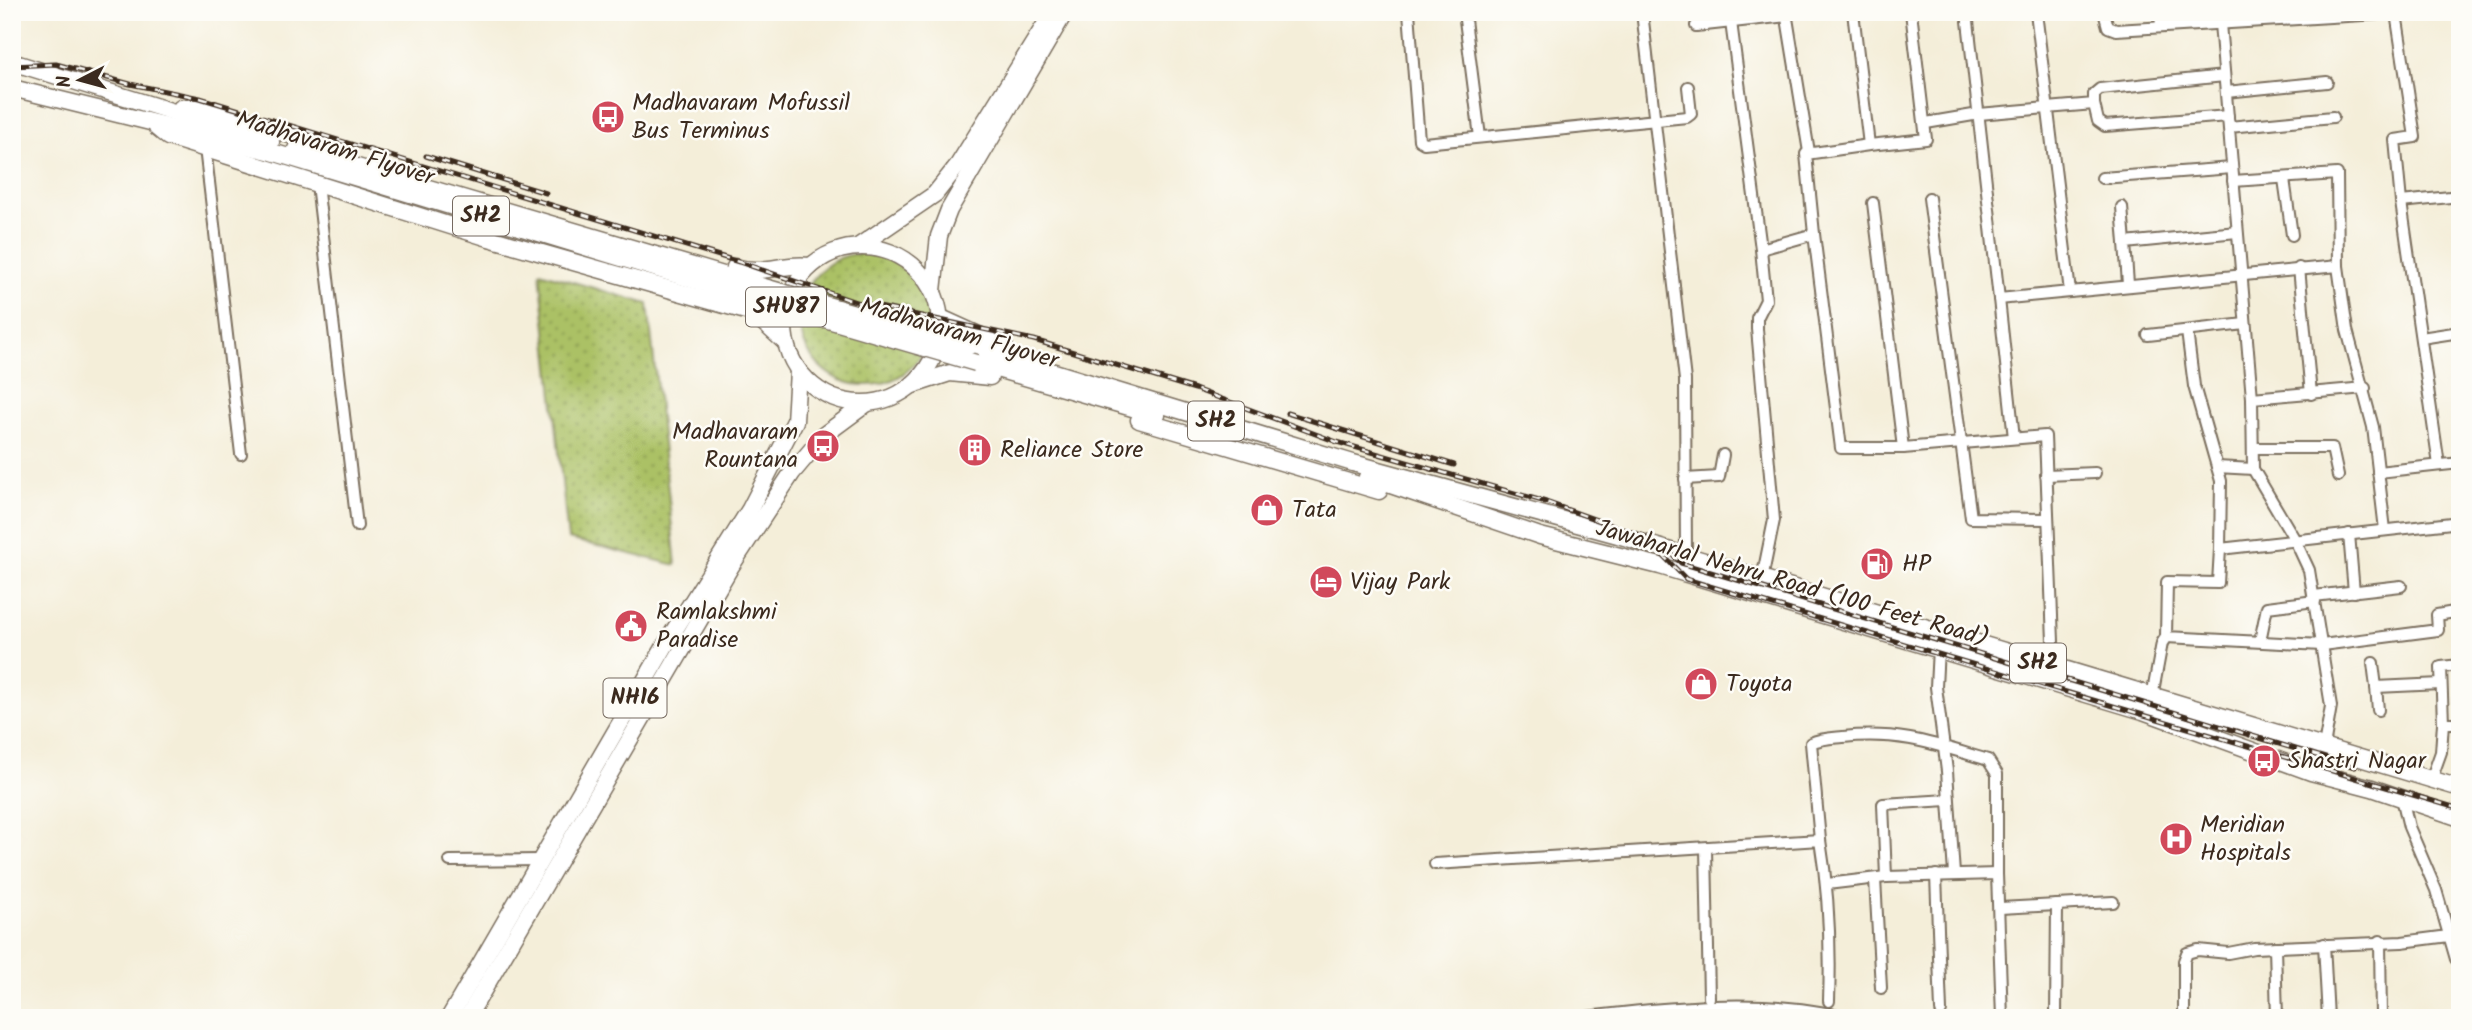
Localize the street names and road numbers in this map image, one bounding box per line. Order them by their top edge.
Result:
street label: Madhavaram Flyover [231,100,441,198]
road number: SH2 [453,196,509,236]
street label: Madhavaram Flyover [855,287,1065,382]
road number: SHU87 [746,288,826,326]
road number: SH2 [1188,402,1244,440]
street label: Jawaharlal Nehru Road (100 Feet Road) [1591,509,1993,659]
road number: SH2 [2010,643,2066,682]
road number: NH16 [604,678,666,718]

